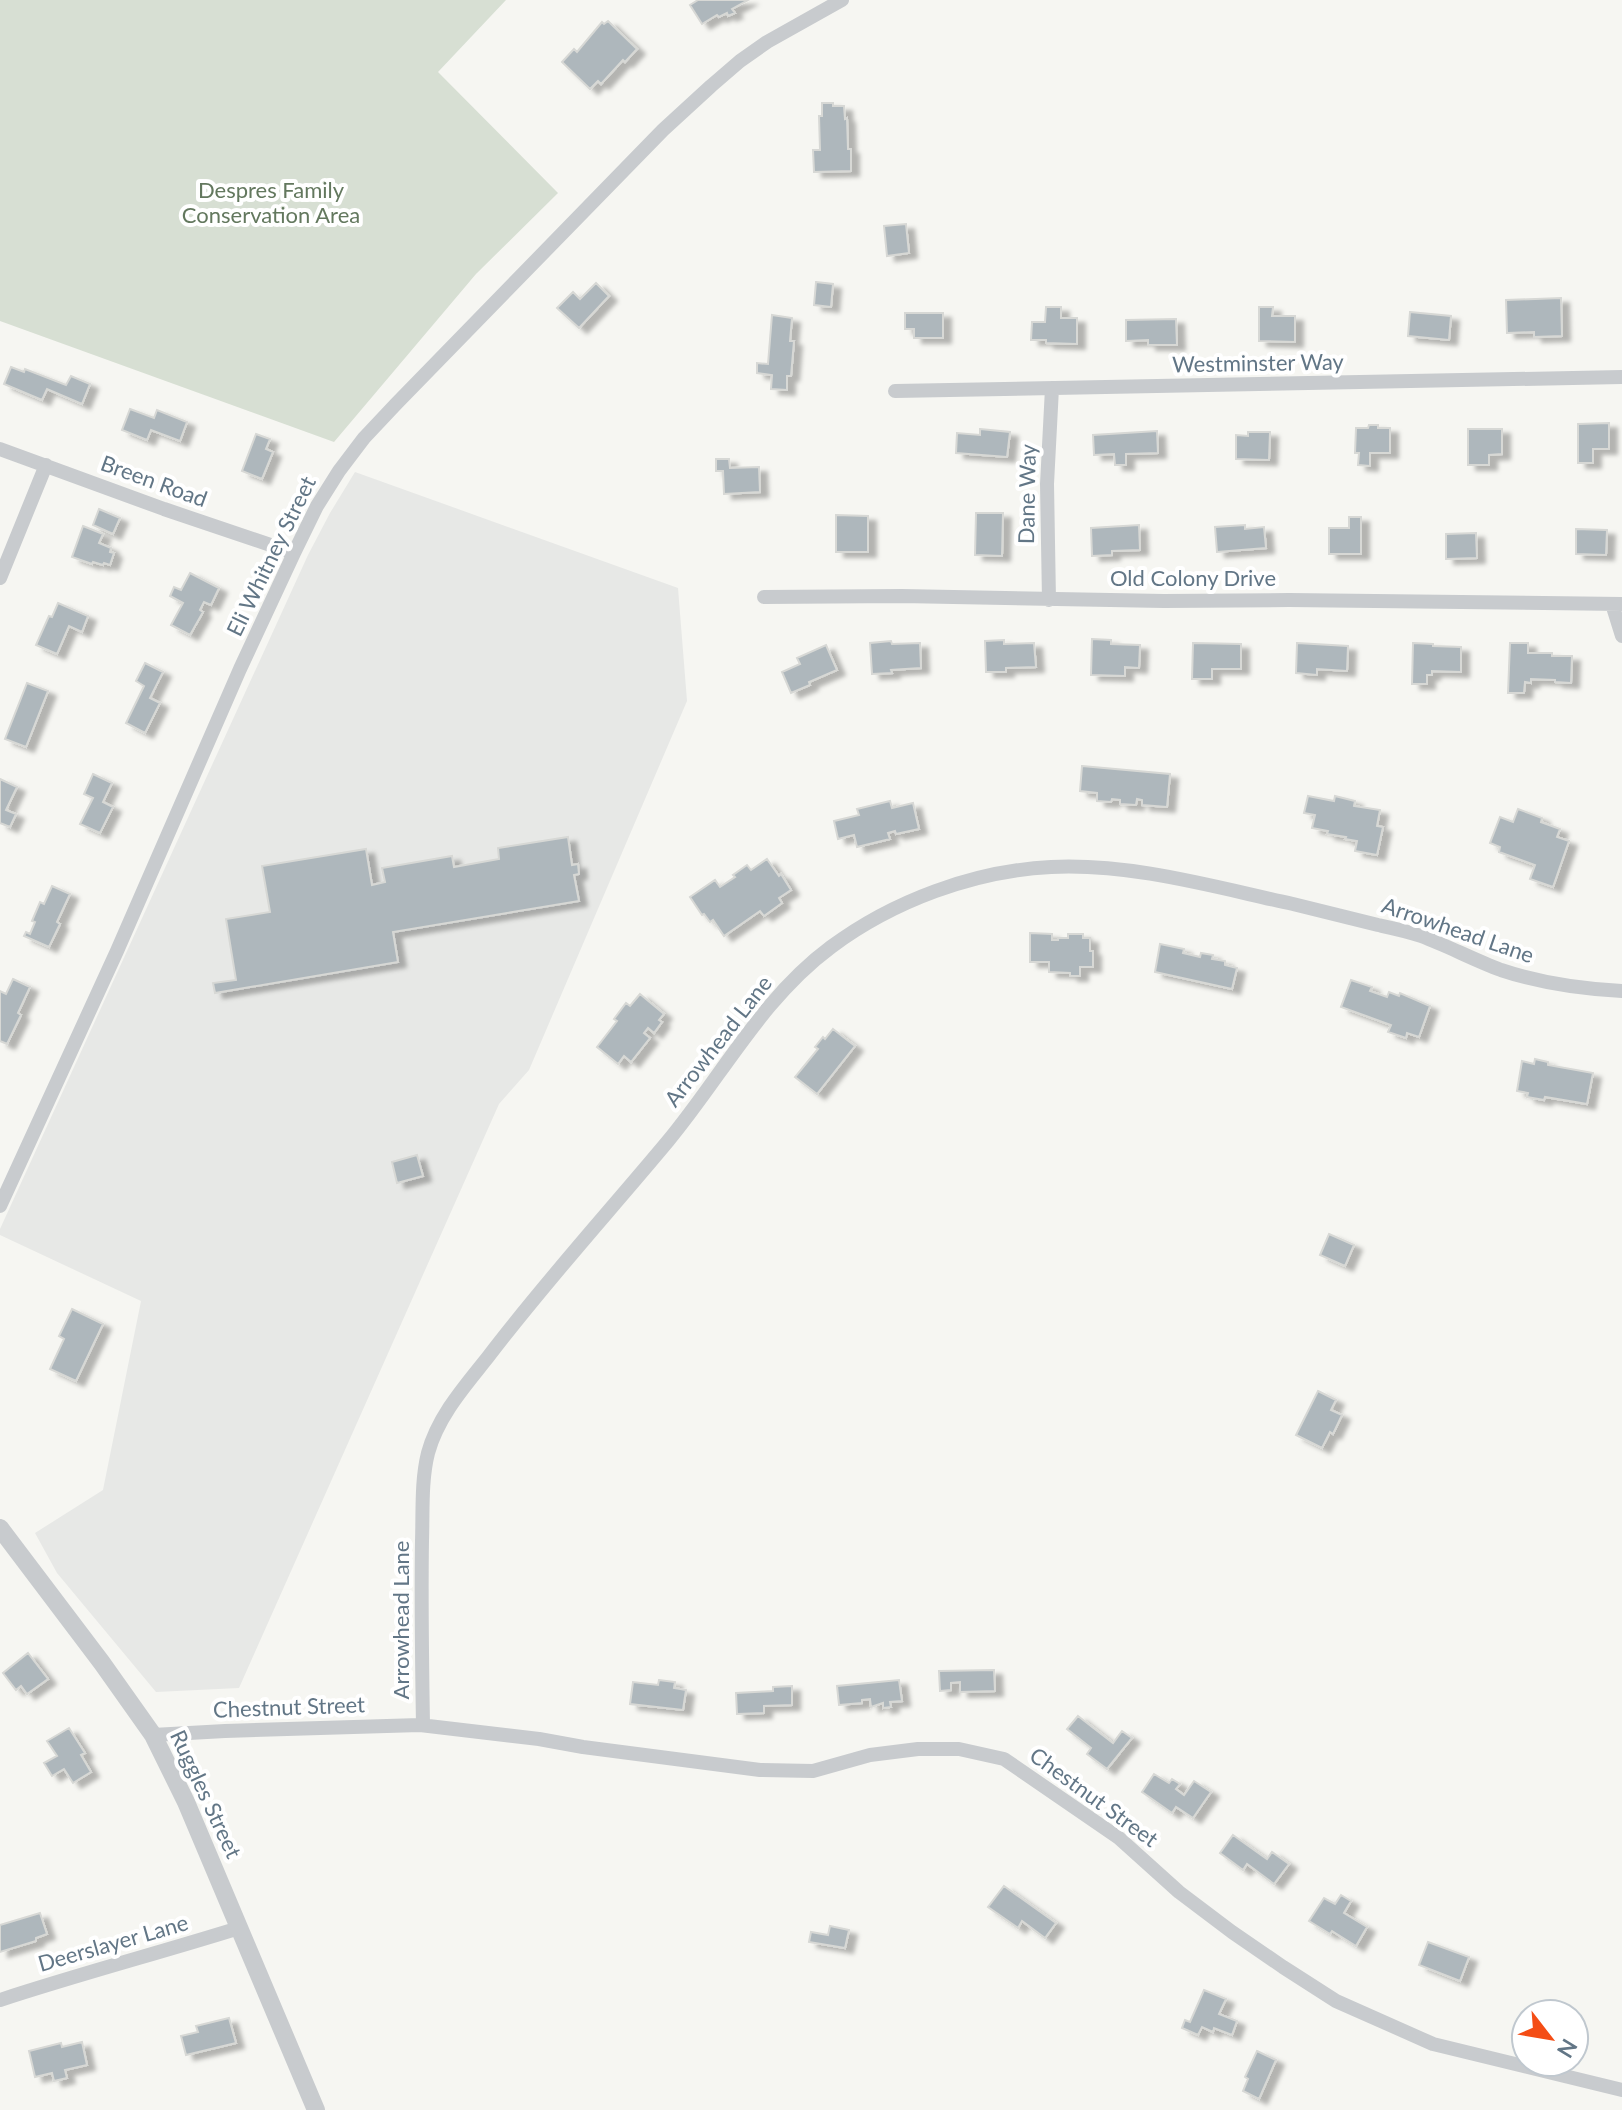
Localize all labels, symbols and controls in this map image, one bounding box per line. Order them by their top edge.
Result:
park label: Despres Family Conservation Area [182,176,360,228]
street label: Westminster Way [1172,347,1345,377]
street label: Dane Way [1012,443,1041,544]
street label: Breen Road [97,449,211,512]
street label: Eli Whitney Street [220,471,321,640]
street label: Old Colony Drive [1110,564,1276,591]
street label: Arrowhead Lane [1379,891,1538,968]
street label: Arrowhead Lane [658,970,777,1112]
street label: Arrowhead Lane [387,1541,414,1699]
street label: Chestnut Street [213,1690,366,1723]
street label: Ruggles Street [165,1725,248,1862]
street label: Chestnut Street [1025,1741,1164,1852]
street label: Deerslayer Lane [35,1908,191,1977]
north arrow [1510,1998,1590,2078]
text: N [1552,2034,1584,2063]

